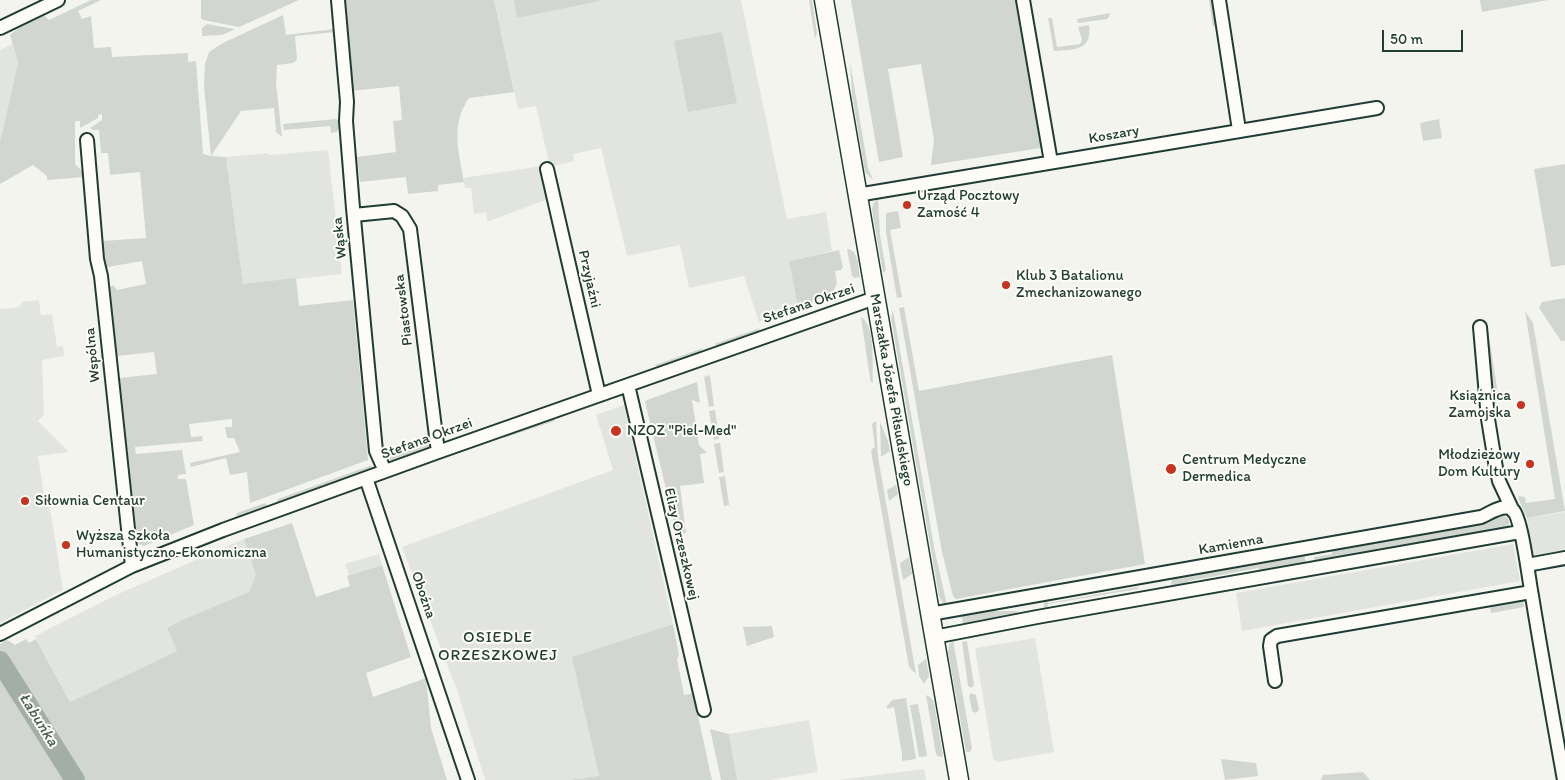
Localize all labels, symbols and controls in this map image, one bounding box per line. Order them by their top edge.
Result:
scale bar [1385,20,1466,52]
text: 50 m [1390,30,1423,48]
street label: Koszary [1087,122,1141,148]
place label: Urząd Pocztowy Zamość 4 [917,187,1019,222]
marker: Urząd Pocztowy Zamość 4 [901,199,913,211]
street label: Wąska [329,216,351,260]
street label: Przyjaźni [574,248,604,310]
place label: Klub 3 Batalionu Zmechanizowanego [1016,267,1142,302]
street label: Piastowska [391,273,417,347]
marker: Klub 3 Batalionu Zmechanizowanego [1000,279,1012,291]
street label: Stefana Okrzei [761,280,857,328]
street label: Marszałka Józefa Piłsudskiego [865,292,917,488]
street label: Wspólna [81,327,105,383]
place label: Książnica Zamojska [1448,387,1511,422]
marker: Książnica Zamojska [1515,399,1527,411]
street label: Stefana Okrzei [379,414,475,464]
place label: NZOZ "Piel-Med" [627,422,737,440]
marker: NZOZ "Piel-Med" [609,424,623,438]
place label: Młodzieżowy Dom Kultury [1438,446,1520,481]
place label: Centrum Medyczne Dermedica [1182,451,1306,486]
marker: Młodzieżowy Dom Kultury [1524,458,1536,470]
marker: Centrum Medyczne Dermedica [1164,462,1178,476]
street label: Elizy Orzeszkowej [659,486,703,602]
place label: Siłownia Centaur [35,492,145,510]
marker: Siłownia Centaur [19,495,31,507]
place label: Wyższa Szkoła Humanistyczno-Ekonomiczna [76,527,267,562]
street label: Kamienna [1197,530,1265,560]
marker: Wyższa Szkoła Humanistyczno-Ekonomiczna [60,539,72,551]
street label: Oboźna [407,569,439,621]
district label: OSIEDLE ORZESZKOWEJ [436,628,560,666]
water label: Łabuńka [14,690,62,750]

